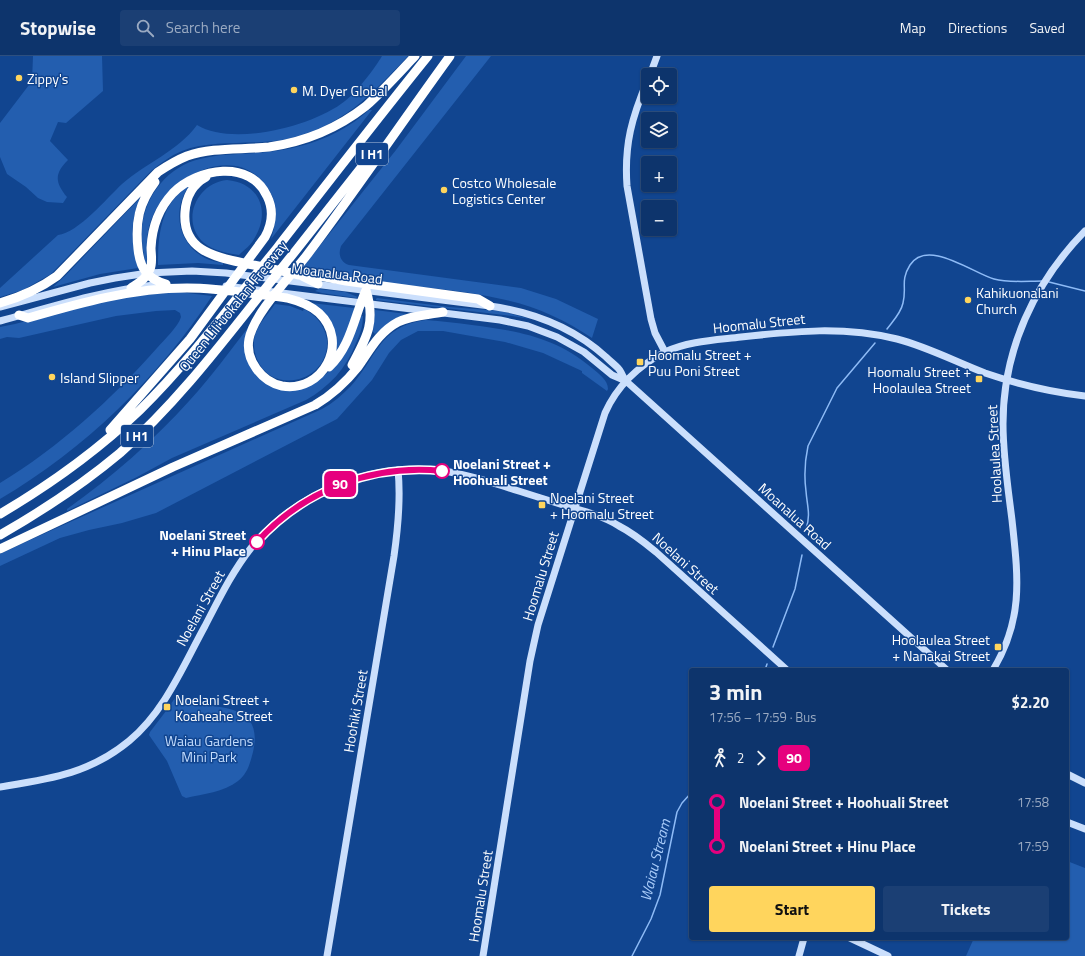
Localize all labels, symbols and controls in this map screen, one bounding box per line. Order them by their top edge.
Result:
search box [120,10,400,46]
text: Stopwise [20,13,96,42]
text: Search here [166,16,240,39]
icon: search [134,17,156,39]
text: Map [900,17,926,38]
text: Directions [948,17,1007,38]
text: Saved [1029,17,1065,38]
place label: Zippy's [27,68,68,89]
map controls [641,68,677,236]
button: locate [641,68,677,104]
marker: Zippy's [14,73,24,83]
place label: M. Dyer Global [302,80,387,101]
marker: M. Dyer Global [289,85,299,95]
button: layers [641,112,677,148]
road number: I H1 [356,143,388,165]
button: + [641,156,677,192]
place label: Costco Wholesale Logistics Center [452,172,556,209]
marker: Costco Wholesale Logistics Center [439,185,449,195]
button: − [641,200,677,236]
street label: Queen Liliʻuokalani Freeway [173,236,293,376]
street label: Moanalua Road [290,257,384,289]
place label: Kahikuonalani Church [976,282,1058,319]
marker: Kahikuonalani Church [963,295,973,305]
street label: Hoomalu Street [712,308,806,338]
place label: Hoomalu Street + Puu Poni Street [648,344,752,381]
marker: Hoomalu Street + Puu Poni Street [635,357,645,367]
place label: Hoomalu Street + Hoolaulea Street [867,361,971,398]
place label: Island Slipper [60,367,139,388]
marker: Island Slipper [47,372,57,382]
marker: Hoomalu Street + Hoolaulea Street [974,374,984,384]
street label: Hoolaulea Street [981,404,1007,504]
road number: I H1 [121,425,153,447]
place label: Noelani Street + Hoohuali Street [453,453,551,490]
marker: Noelani Street + Hoohuali Street [434,463,450,479]
line badge: 90 [322,471,358,497]
text: 90 [332,473,348,494]
street label: Moanalua Road [754,478,836,554]
place label: Noelani Street + Hoomalu Street [550,487,654,524]
marker: Noelani Street + Hoomalu Street [537,500,547,510]
place label: Noelani Street + Hinu Place [159,524,246,561]
street label: Noelani Street [648,527,724,599]
street label: Hoomalu Street [516,529,564,623]
marker: Noelani Street + Hinu Place [249,534,265,550]
street label: Noelani Street [170,566,230,650]
place label: Hoolaulea Street + Nanakai Street [892,629,990,666]
marker: Hoolaulea Street + Nanakai Street [993,642,1003,652]
street label: Hoohiki Street [337,668,373,754]
text: 3 min [709,675,762,709]
place label: Noelani Street + Koaheahe Street [175,689,273,726]
text: $2.20 [1012,691,1049,714]
marker: Noelani Street + Koaheahe Street [162,702,172,712]
text: 17:56 – 17:59 · Bus [709,707,816,727]
park label: Waiau Gardens Mini Park [165,730,253,767]
icon: walk [709,747,731,769]
icon: forward [750,747,772,769]
text: 90 [786,747,802,768]
text: 2 [737,748,744,768]
text: Noelani Street + Hoohuali Street [739,791,948,814]
text: 17:58 [1017,792,1049,812]
water label: Waiau Stream [634,816,676,903]
text: Noelani Street + Hinu Place [739,835,916,858]
text: 17:59 [1017,836,1049,856]
street label: Hoomalu Street [462,848,498,943]
button: Start [709,886,875,932]
button: Tickets [883,886,1049,932]

